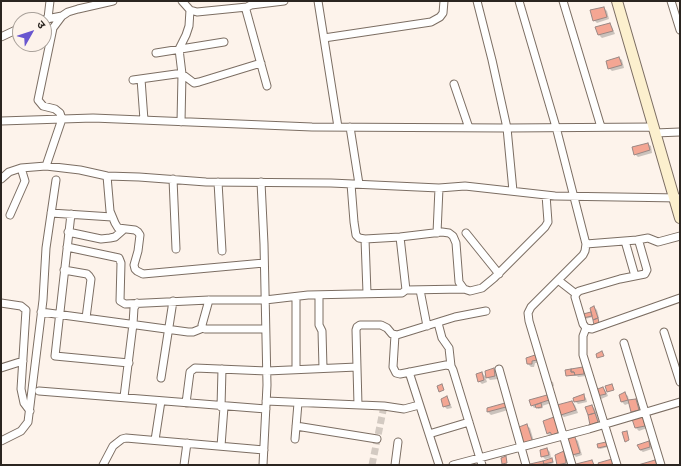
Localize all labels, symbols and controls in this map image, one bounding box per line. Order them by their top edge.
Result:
north arrow [12,12,52,52]
text: उ [34,18,48,31]

